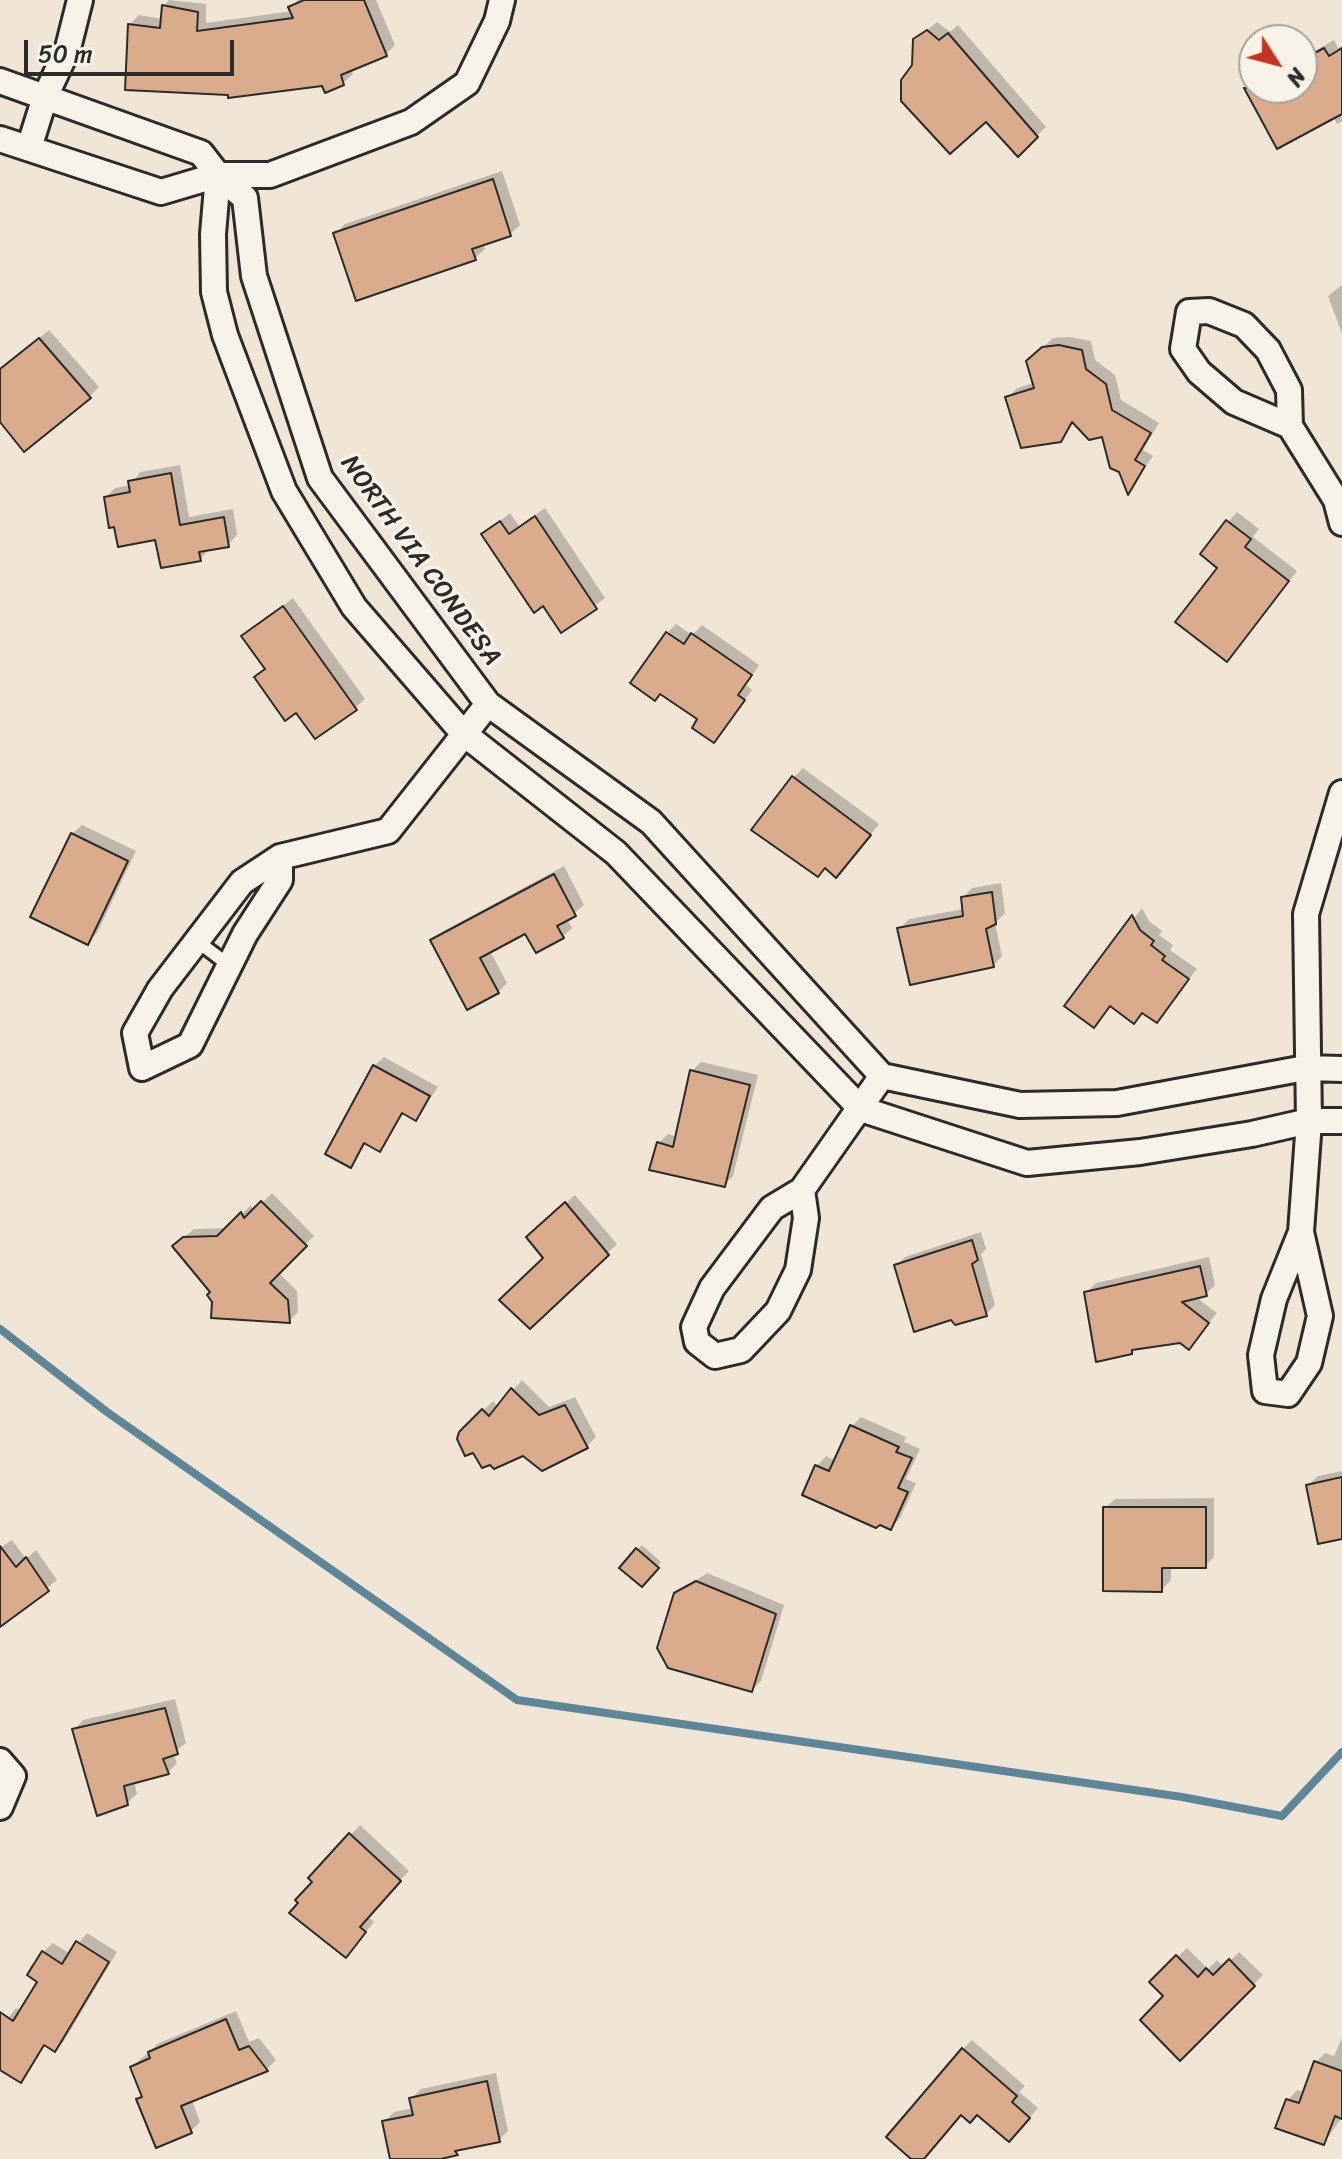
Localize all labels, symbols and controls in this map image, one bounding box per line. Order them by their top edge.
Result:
scale bar [28,24,238,74]
north arrow [1238,24,1318,104]
text: 50 m [38,33,93,75]
text: N [1276,60,1316,95]
street label: NORTH VIA CONDESA [333,450,507,672]

